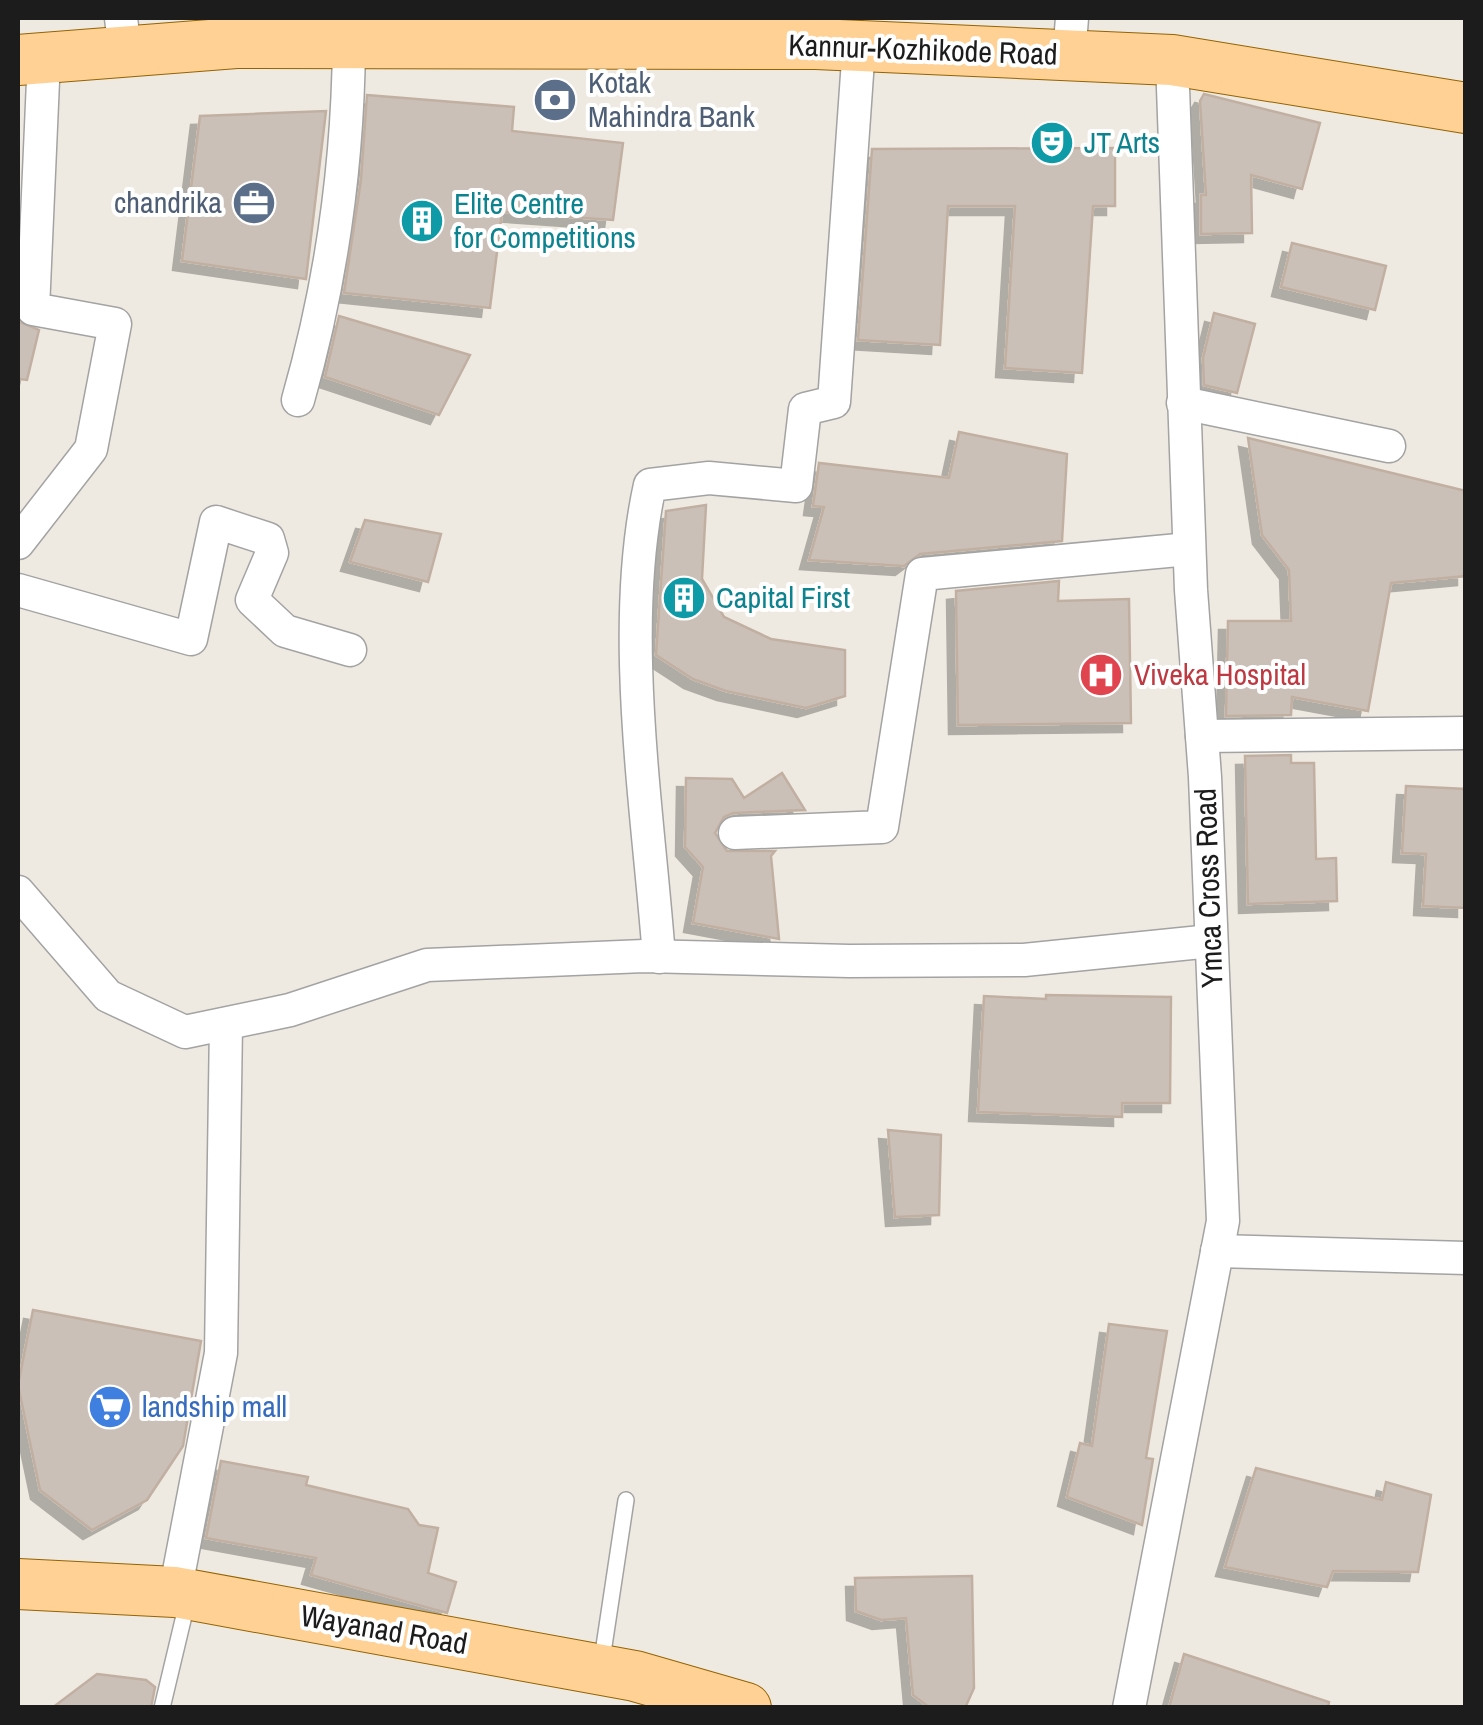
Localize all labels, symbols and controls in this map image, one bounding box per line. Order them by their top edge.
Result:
street label: Kannur-Kozhikode Road [788,24,1058,74]
place label: Kotak Mahindra Bank [588,62,756,136]
bank icon: Kotak Mahindra Bank [532,77,578,123]
theatre icon: JT Arts [1029,120,1075,166]
place label: JT Arts [1084,122,1160,162]
office icon: chandrika [231,180,277,226]
place label: chandrika [114,182,222,222]
place label: Elite Centre for Competitions [454,183,636,257]
building icon: Elite Centre for Competitions [399,198,445,244]
building icon: Capital First [661,575,707,621]
place label: Capital First [716,577,850,617]
hospital icon: Viveka Hospital [1078,652,1124,698]
place label: Viveka Hospital [1134,654,1306,694]
street label: Ymca Cross Road [1185,788,1231,988]
supermarket icon: landship mall [87,1384,133,1430]
place label: landship mall [142,1386,287,1426]
street label: Wayanad Road [298,1595,471,1663]

